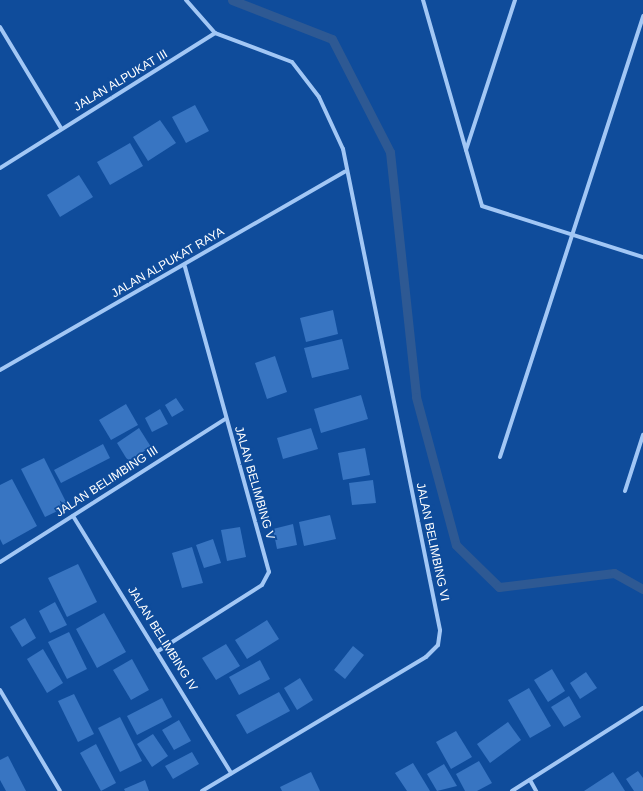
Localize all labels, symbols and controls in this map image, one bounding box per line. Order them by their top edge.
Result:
street label: JALAN ALPUKAT III [71,47,171,115]
street label: JALAN ALPUKAT RAYA [109,225,227,301]
street label: JALAN BELIMBING V [231,425,277,541]
street label: JALAN BELIMBING III [53,443,161,521]
street label: JALAN BELIMBING VI [412,481,452,603]
street label: JALAN BELIMBING IV [124,584,200,694]

